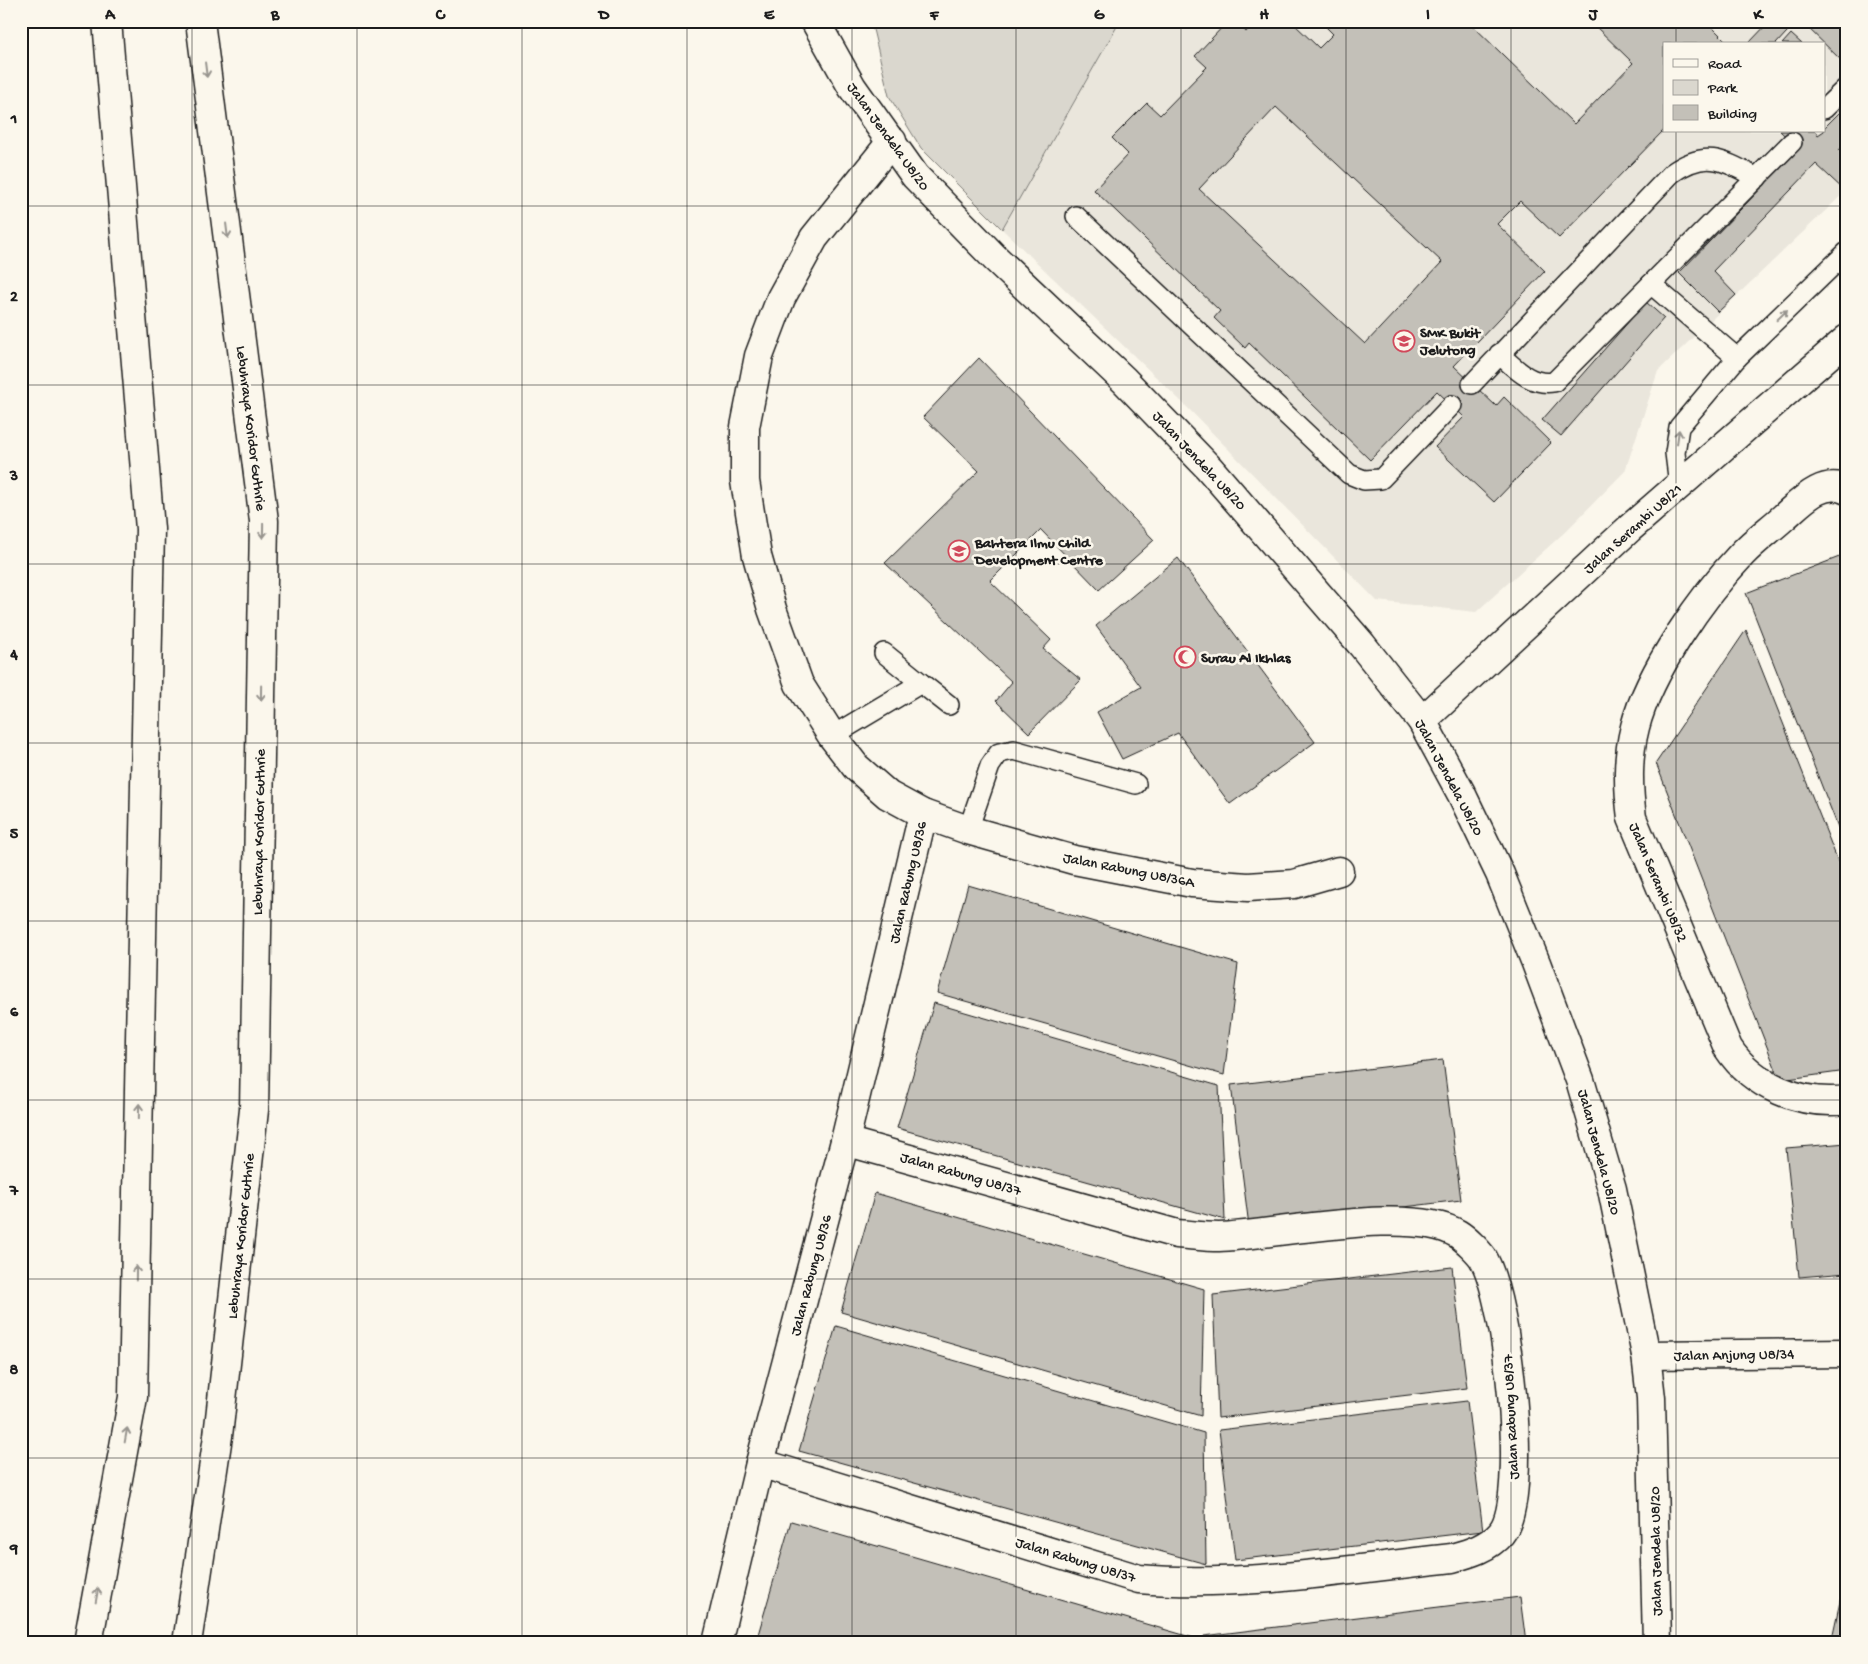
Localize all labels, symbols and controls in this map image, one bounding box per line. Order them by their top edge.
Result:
text: A [104,7,116,26]
text: B [270,7,280,26]
text: C [435,7,446,26]
text: D [597,7,610,26]
text: E [764,7,775,26]
text: F [929,7,940,26]
text: G [1094,7,1105,26]
text: H [1259,7,1269,26]
text: I [1426,7,1430,26]
text: J [1588,7,1599,26]
text: K [1753,7,1765,26]
legend [1663,42,1826,132]
text: Road [1708,56,1742,74]
one-way arrow [201,61,211,77]
street label: Jalan Jendela U8/20 [842,80,933,195]
text: Park [1707,80,1738,98]
text: Building [1707,106,1757,124]
text: 1 [10,111,17,130]
one-way arrow [222,222,232,238]
text: 2 [10,289,18,308]
one-way arrow [1776,309,1788,321]
place label: SMK Bukit Jelutong [1419,325,1482,360]
school or university icon: SMK Bukit Jelutong [1392,329,1416,353]
street label: Lebuhraya Koridor Guthrie [231,345,269,512]
street label: Jalan Jendela U8/20 [1148,408,1250,515]
one-way arrow [1673,429,1683,445]
text: 3 [9,468,18,487]
street label: Jalan Serambi U8/21 [1580,481,1686,578]
one-way arrow [259,523,268,539]
place label: Bahtera Ilmu Child Development Centre [973,535,1104,570]
school or university icon: Bahtera Ilmu Child Development Centre [947,539,971,563]
mosque icon: Surau Al Ikhlas [1173,645,1197,669]
text: 4 [9,647,18,666]
place label: Surau Al Ikhlas [1201,650,1292,668]
one-way arrow [256,685,266,701]
street label: Jalan Jendela U8/20 [1410,717,1487,840]
street label: Lebuhraya Koridor Guthrie [250,749,270,915]
street label: Jalan Rabung U8/36 [886,819,932,945]
street label: Jalan Serambi U8/32 [1624,820,1690,945]
text: 5 [10,826,19,845]
street label: Jalan Rabung U8/36A [1061,849,1197,893]
text: 6 [10,1004,19,1023]
street label: Jalan Jendela U8/20 [1573,1088,1624,1218]
one-way arrow [134,1103,144,1119]
street label: Jalan Rabung U8/37 [898,1149,1024,1201]
street label: Lebuhraya Koridor Guthrie [224,1152,260,1320]
text: 7 [9,1183,19,1202]
street label: Jalan Rabung U8/36 [787,1213,837,1338]
one-way arrow [131,1265,140,1281]
street label: Jalan Anjung U8/34 [1674,1346,1794,1366]
street label: Jalan Rabung U8/37 [1500,1353,1524,1480]
text: 8 [10,1362,19,1381]
one-way arrow [122,1427,131,1443]
street label: Jalan Jendela U8/20 [1647,1486,1667,1616]
street label: Jalan Rabung U8/37 [1013,1534,1139,1588]
text: 9 [9,1541,18,1560]
one-way arrow [92,1587,102,1603]

